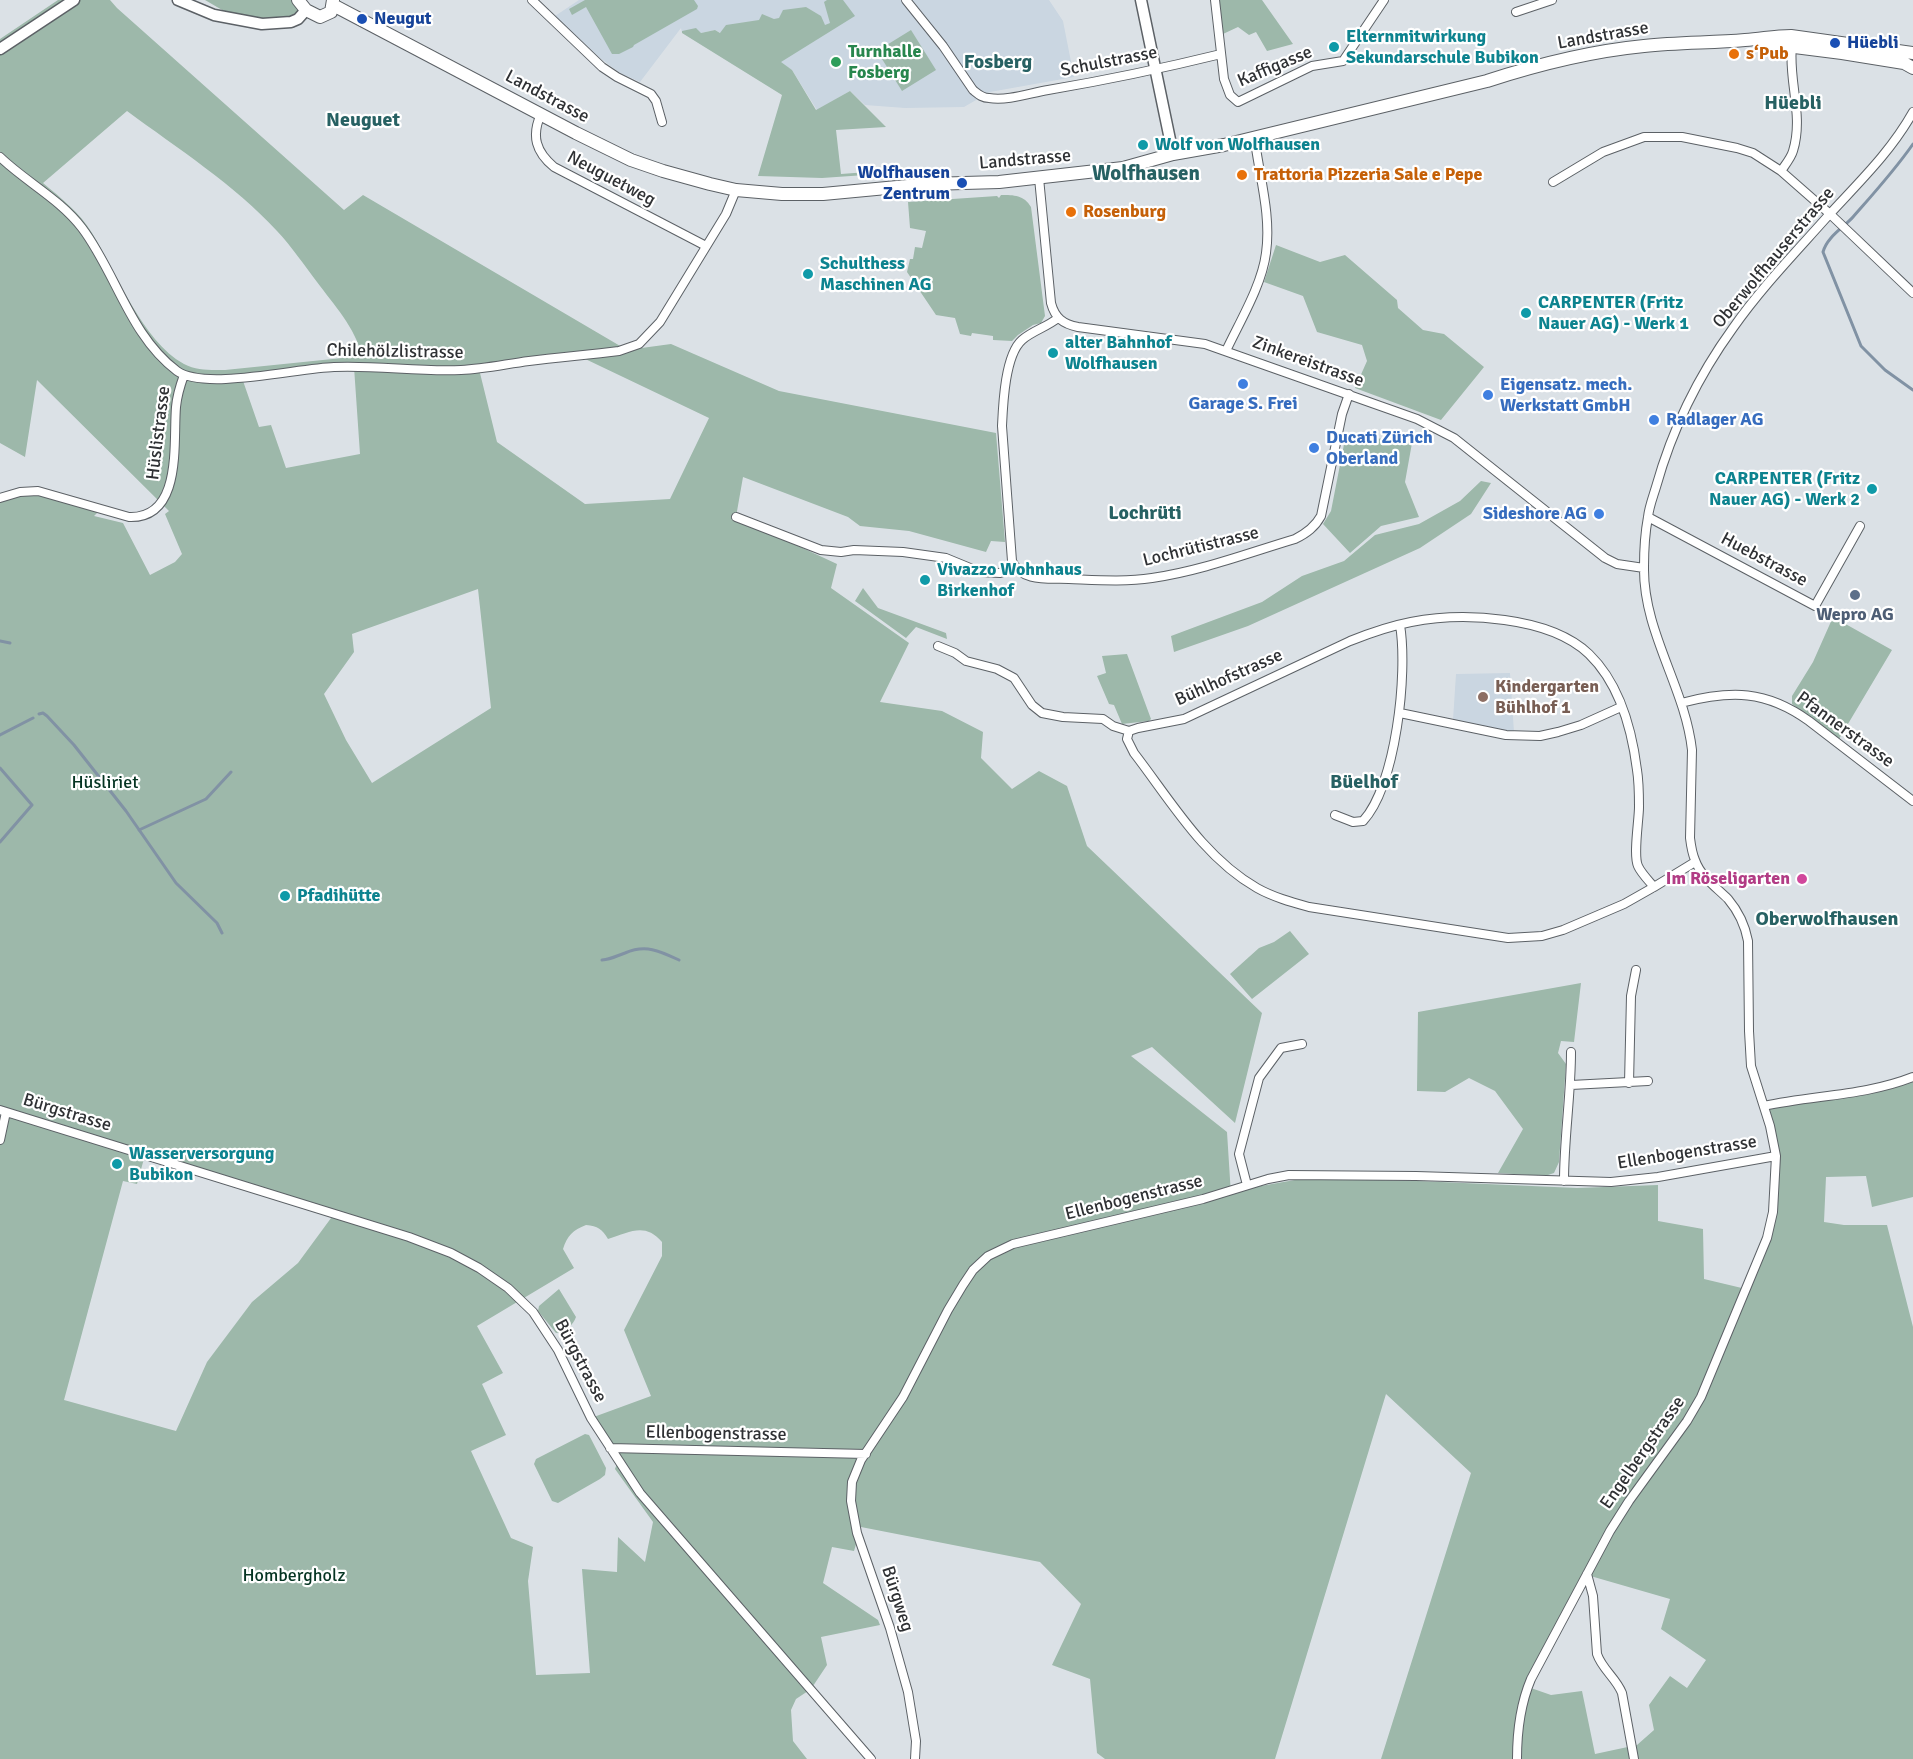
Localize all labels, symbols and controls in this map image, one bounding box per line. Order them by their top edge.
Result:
place label: Neugut [374,8,432,30]
marker: Neugut [355,12,369,26]
street label: Landstrasse [1556,17,1650,55]
place label: Elternmitwirkung Sekundarschule Bubikon [1346,26,1539,68]
place label: Hüebli [1847,32,1899,54]
marker: Hüebli [1828,36,1842,50]
marker: Elternmitwirkung Sekundarschule Bubikon [1327,40,1341,54]
place label: Turnhalle Fosberg [848,41,921,84]
street label: Schulstrasse [1059,42,1159,82]
street label: Kaffigasse [1234,42,1316,92]
place label: s‘Pub [1746,43,1789,65]
marker: s‘Pub [1727,47,1741,61]
district label: Fosberg [964,51,1032,75]
marker: Turnhalle Fosberg [829,55,843,69]
street label: Landstrasse [501,66,593,128]
district label: Hüebli [1764,92,1822,116]
district label: Neuguet [326,109,400,133]
place label: Wolf von Wolfhausen [1155,134,1320,156]
marker: Wolf von Wolfhausen [1136,138,1150,152]
street label: Landstrasse [978,145,1072,175]
street label: Neuguetweg [563,147,659,211]
district label: Wolfhausen [1092,161,1200,187]
place label: Wolfhausen Zentrum [857,162,950,204]
place label: Trattoria Pizzeria Sale e Pepe [1254,164,1482,186]
marker: Trattoria Pizzeria Sale e Pepe [1235,168,1249,182]
marker: Wolfhausen Zentrum [955,176,969,190]
street label: Oberwolfhauserstrasse [1709,183,1839,333]
place label: Rosenburg [1083,201,1166,223]
marker: Rosenburg [1064,205,1078,219]
place label: Schulthess Maschinen AG [820,253,932,296]
marker: Schulthess Maschinen AG [801,267,815,281]
place label: CARPENTER (Fritz Nauer AG) - Werk 1 [1538,292,1689,334]
marker: CARPENTER (Fritz Nauer AG) - Werk 1 [1519,306,1533,320]
place label: alter Bahnhof Wolfhausen [1065,332,1172,374]
street label: Zinkereistrasse [1249,332,1367,392]
street label: Chilehölzlistrasse [326,340,464,364]
marker: alter Bahnhof Wolfhausen [1046,346,1060,360]
place label: Eigensatz. mech. Werkstatt GmbH [1500,374,1632,416]
marker: Garage S. Frei [1236,377,1250,391]
street label: Hüslistrasse [143,385,175,481]
marker: Eigensatz. mech. Werkstatt GmbH [1481,388,1495,402]
place label: Garage S. Frei [1188,393,1298,415]
place label: Radlager AG [1666,409,1763,431]
marker: Radlager AG [1647,413,1661,427]
place label: Ducati Zürich Oberland [1326,427,1433,470]
marker: Ducati Zürich Oberland [1307,441,1321,455]
place label: CARPENTER (Fritz Nauer AG) - Werk 2 [1709,468,1860,510]
marker: CARPENTER (Fritz Nauer AG) - Werk 2 [1865,482,1879,496]
district label: Lochrüti [1108,502,1182,526]
place label: Sideshore AG [1483,503,1587,525]
marker: Sideshore AG [1592,507,1606,521]
street label: Lochrütistrasse [1141,522,1261,572]
street label: Huebstrasse [1717,528,1811,592]
place label: Vivazzo Wohnhaus Birkenhof [937,559,1082,602]
marker: Vivazzo Wohnhaus Birkenhof [918,573,932,587]
marker: Wepro AG [1848,588,1862,602]
place label: Wepro AG [1816,604,1894,626]
street label: Bühlhofstrasse [1172,645,1286,711]
place label: Kindergarten Bühlhof 1 [1495,676,1599,718]
street label: Pfannerstrasse [1792,687,1898,773]
marker: Kindergarten Bühlhof 1 [1476,690,1490,704]
district label: Büelhof [1330,771,1398,795]
park label: Hüsliriet [71,772,139,794]
place label: Im Röseligarten [1666,868,1790,890]
marker: Im Röseligarten [1795,872,1809,886]
place label: Pfadihütte [297,885,381,907]
marker: Pfadihütte [278,889,292,903]
district label: Oberwolfhausen [1756,908,1898,932]
street label: Bürgstrasse [20,1089,114,1137]
street label: Ellenbogenstrasse [1616,1131,1758,1175]
place label: Wasserversorgung Bubikon [129,1143,275,1186]
marker: Wasserversorgung Bubikon [110,1157,124,1171]
street label: Ellenbogenstrasse [1063,1170,1205,1226]
street label: Bürgstrasse [549,1316,611,1406]
street label: Engelbergstrasse [1596,1392,1690,1514]
street label: Ellenbogenstrasse [645,1422,787,1446]
street label: Bürgweg [876,1563,918,1635]
park label: Hombergholz [242,1565,346,1587]

